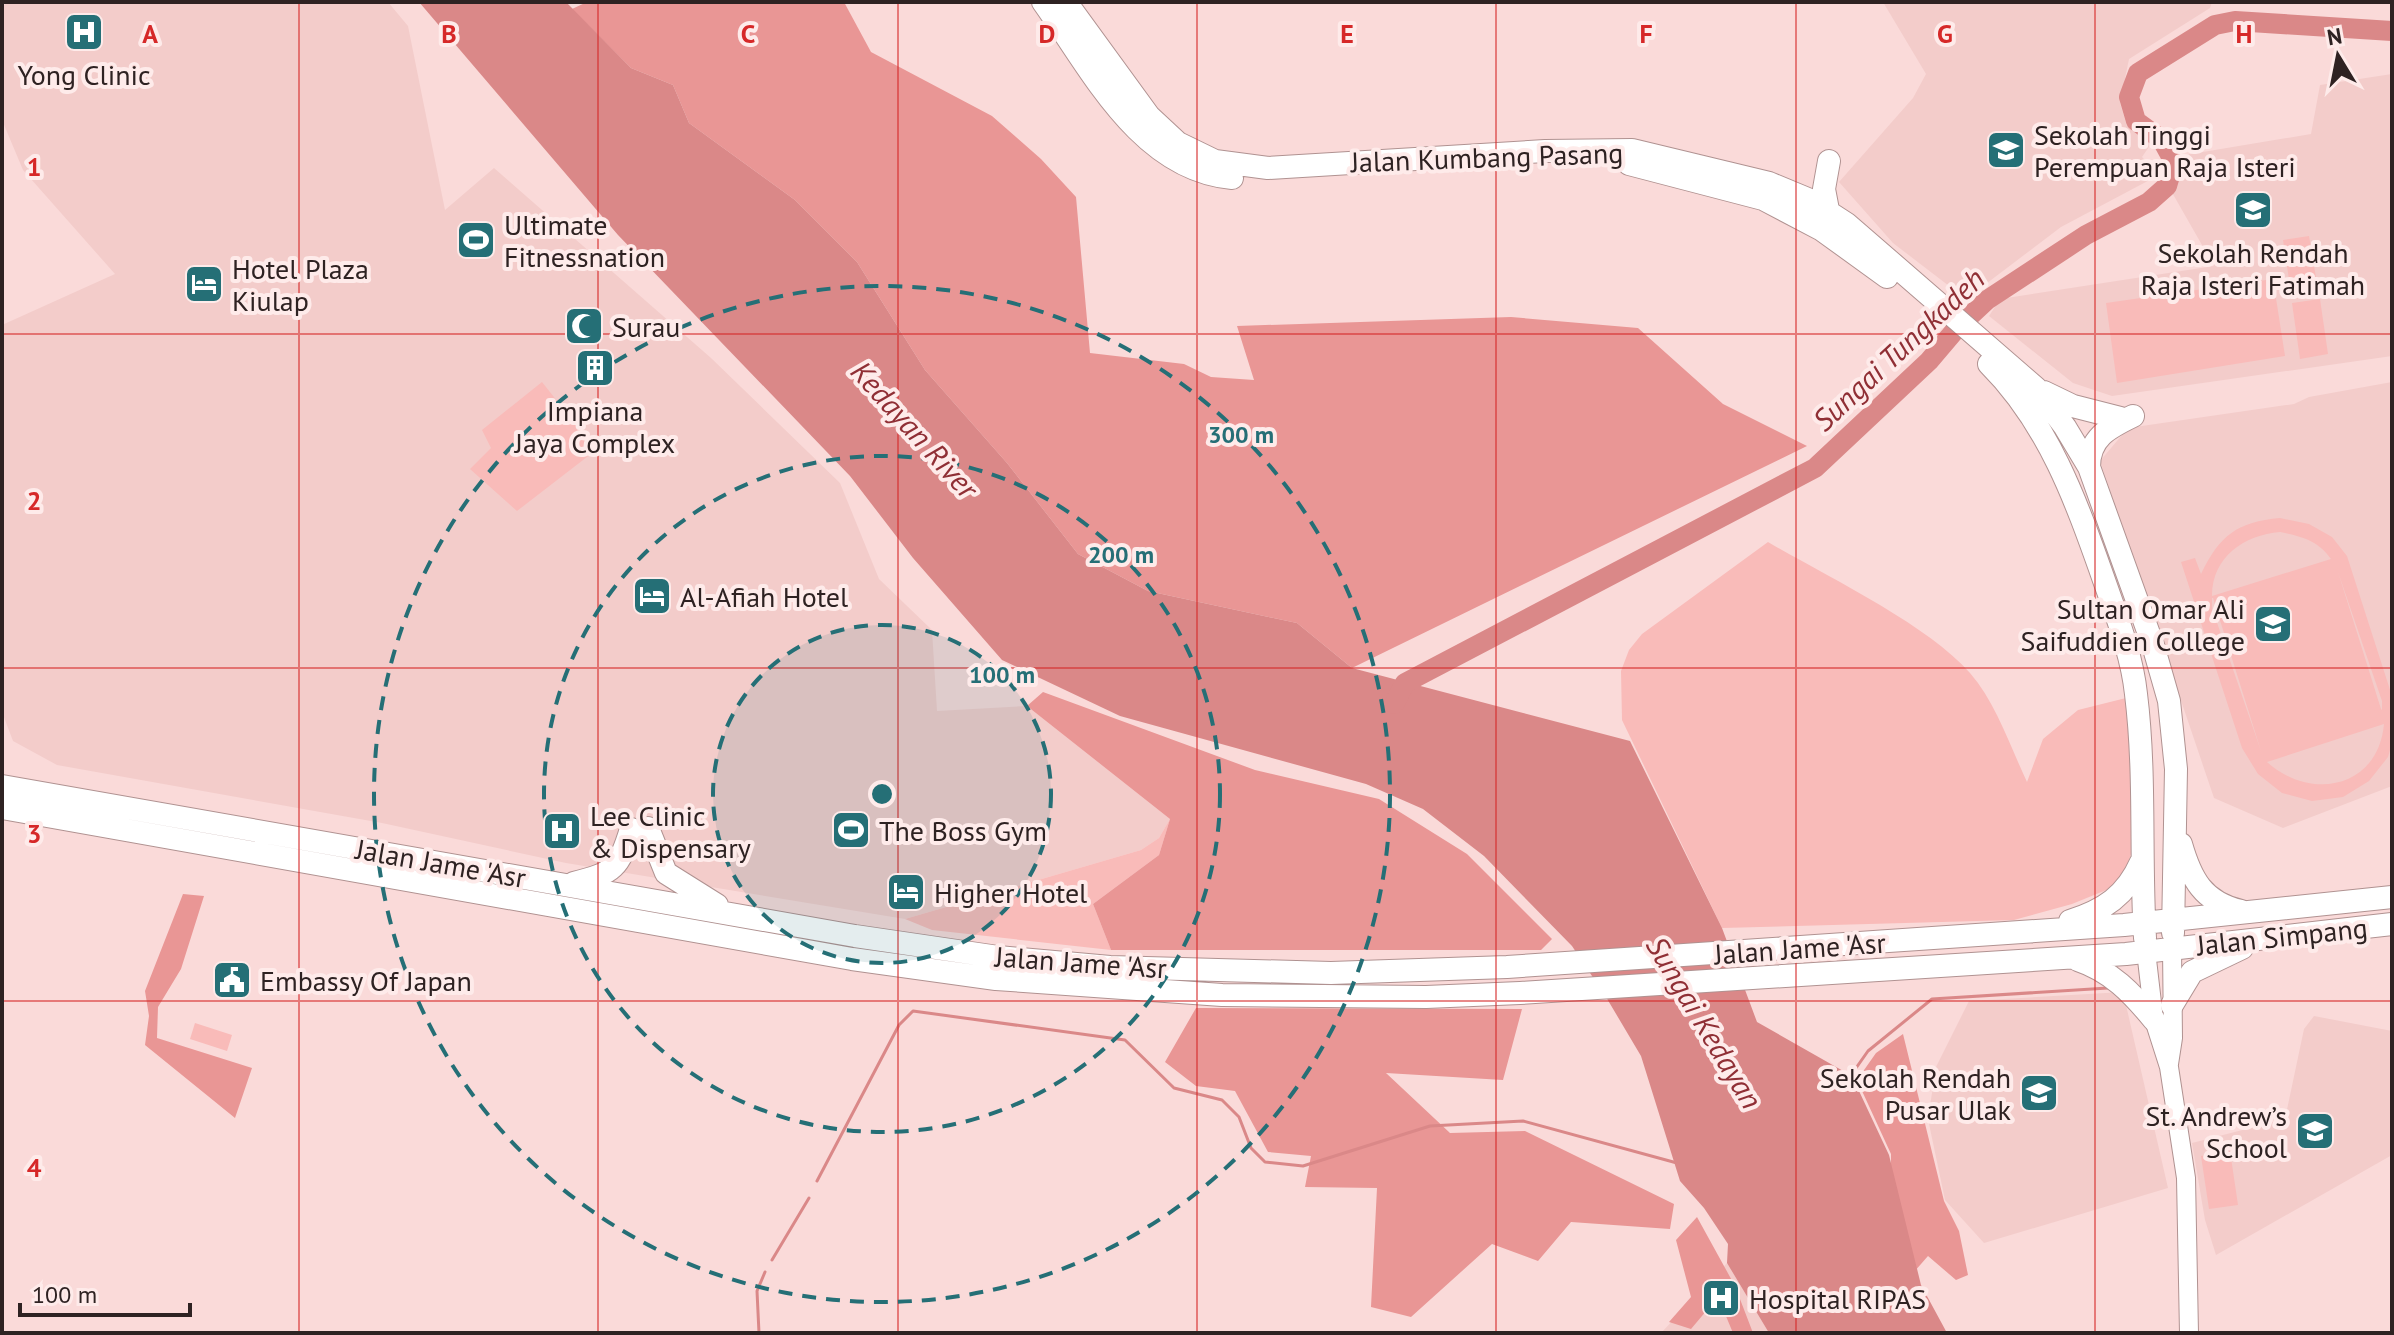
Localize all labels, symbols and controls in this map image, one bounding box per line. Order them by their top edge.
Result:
hospital icon: Yong Clinic [63,11,105,53]
north arrow [2298,16,2378,96]
text: A [142,17,158,50]
text: B [441,17,457,50]
text: C [741,17,755,50]
text: D [1039,17,1055,50]
text: E [1340,17,1354,50]
text: F [1639,17,1653,50]
text: G [1937,17,1953,50]
text: H [2236,17,2252,50]
text: N [2325,21,2344,51]
place label: Yong Clinic [17,56,151,93]
place label: Sekolah Tinggi Perempuan Raja Isteri [2034,116,2296,185]
school or university icon: Sekolah Tinggi Perempuan Raja Isteri [1985,129,2027,171]
street label: Jalan Kumbang Pasang [1349,134,1624,180]
text: 1 [27,150,41,183]
school or university icon: Sekolah Rendah Raja Isteri Fatimah [2232,189,2274,231]
place label: Ultimate Fitnessnation [504,206,665,275]
sports icon: Ultimate Fitnessnation [455,219,497,261]
place label: Sekolah Rendah Raja Isteri Fatimah [2141,234,2365,303]
place label: Hotel Plaza Kiulap [232,250,369,319]
water label: Sungai Tungkadeh [1804,259,1992,439]
hotel icon: Hotel Plaza Kiulap [183,263,225,305]
mosque icon: Surau [563,305,605,347]
place label: Surau [612,308,680,345]
building icon: Impiana Jaya Complex [574,347,616,389]
water label: Kedayan River [843,352,989,508]
place label: Impiana Jaya Complex [514,392,675,461]
text: 300 m [1208,419,1274,450]
text: 2 [27,484,41,517]
text: 200 m [1088,539,1154,570]
hotel icon: Al-Afiah Hotel [631,575,673,617]
place label: Al-Afiah Hotel [680,578,848,615]
place label: Sultan Omar Ali Saifuddien College [2021,590,2245,659]
school or university icon: Sultan Omar Ali Saifuddien College [2252,603,2294,645]
text: 100 m [969,659,1035,690]
centre of rings [868,780,896,808]
place label: Lee Clinic & Dispensary [590,797,751,866]
sports icon: The Boss Gym [830,809,872,851]
hospital icon: Lee Clinic & Dispensary [541,810,583,852]
place label: The Boss Gym [879,812,1047,849]
text: 3 [27,817,41,850]
street label: Jalan Jame 'Asr [352,830,529,896]
hotel icon: Higher Hotel [885,871,927,913]
place label: Higher Hotel [934,874,1087,911]
street label: Jalan Simpang [2194,909,2369,963]
street label: Jalan Jame 'Asr [1712,924,1887,973]
water label: Sungai Kedayan [1638,928,1772,1116]
street label: Jalan Jame 'Asr [993,937,1168,986]
public building icon: Embassy Of Japan [211,959,253,1001]
place label: Embassy Of Japan [260,962,472,999]
place label: Sekolah Rendah Pusar Ulak [1820,1059,2012,1128]
school or university icon: Sekolah Rendah Pusar Ulak [2018,1072,2060,1114]
place label: St. Andrew’s School [2146,1097,2287,1166]
school or university icon: St. Andrew’s School [2294,1110,2336,1152]
text: 4 [27,1151,42,1184]
scale bar [20,1267,190,1317]
hospital icon: Hospital RIPAS [1700,1277,1742,1319]
text: 100 m [32,1279,97,1310]
place label: Hospital RIPAS [1749,1280,1926,1317]

